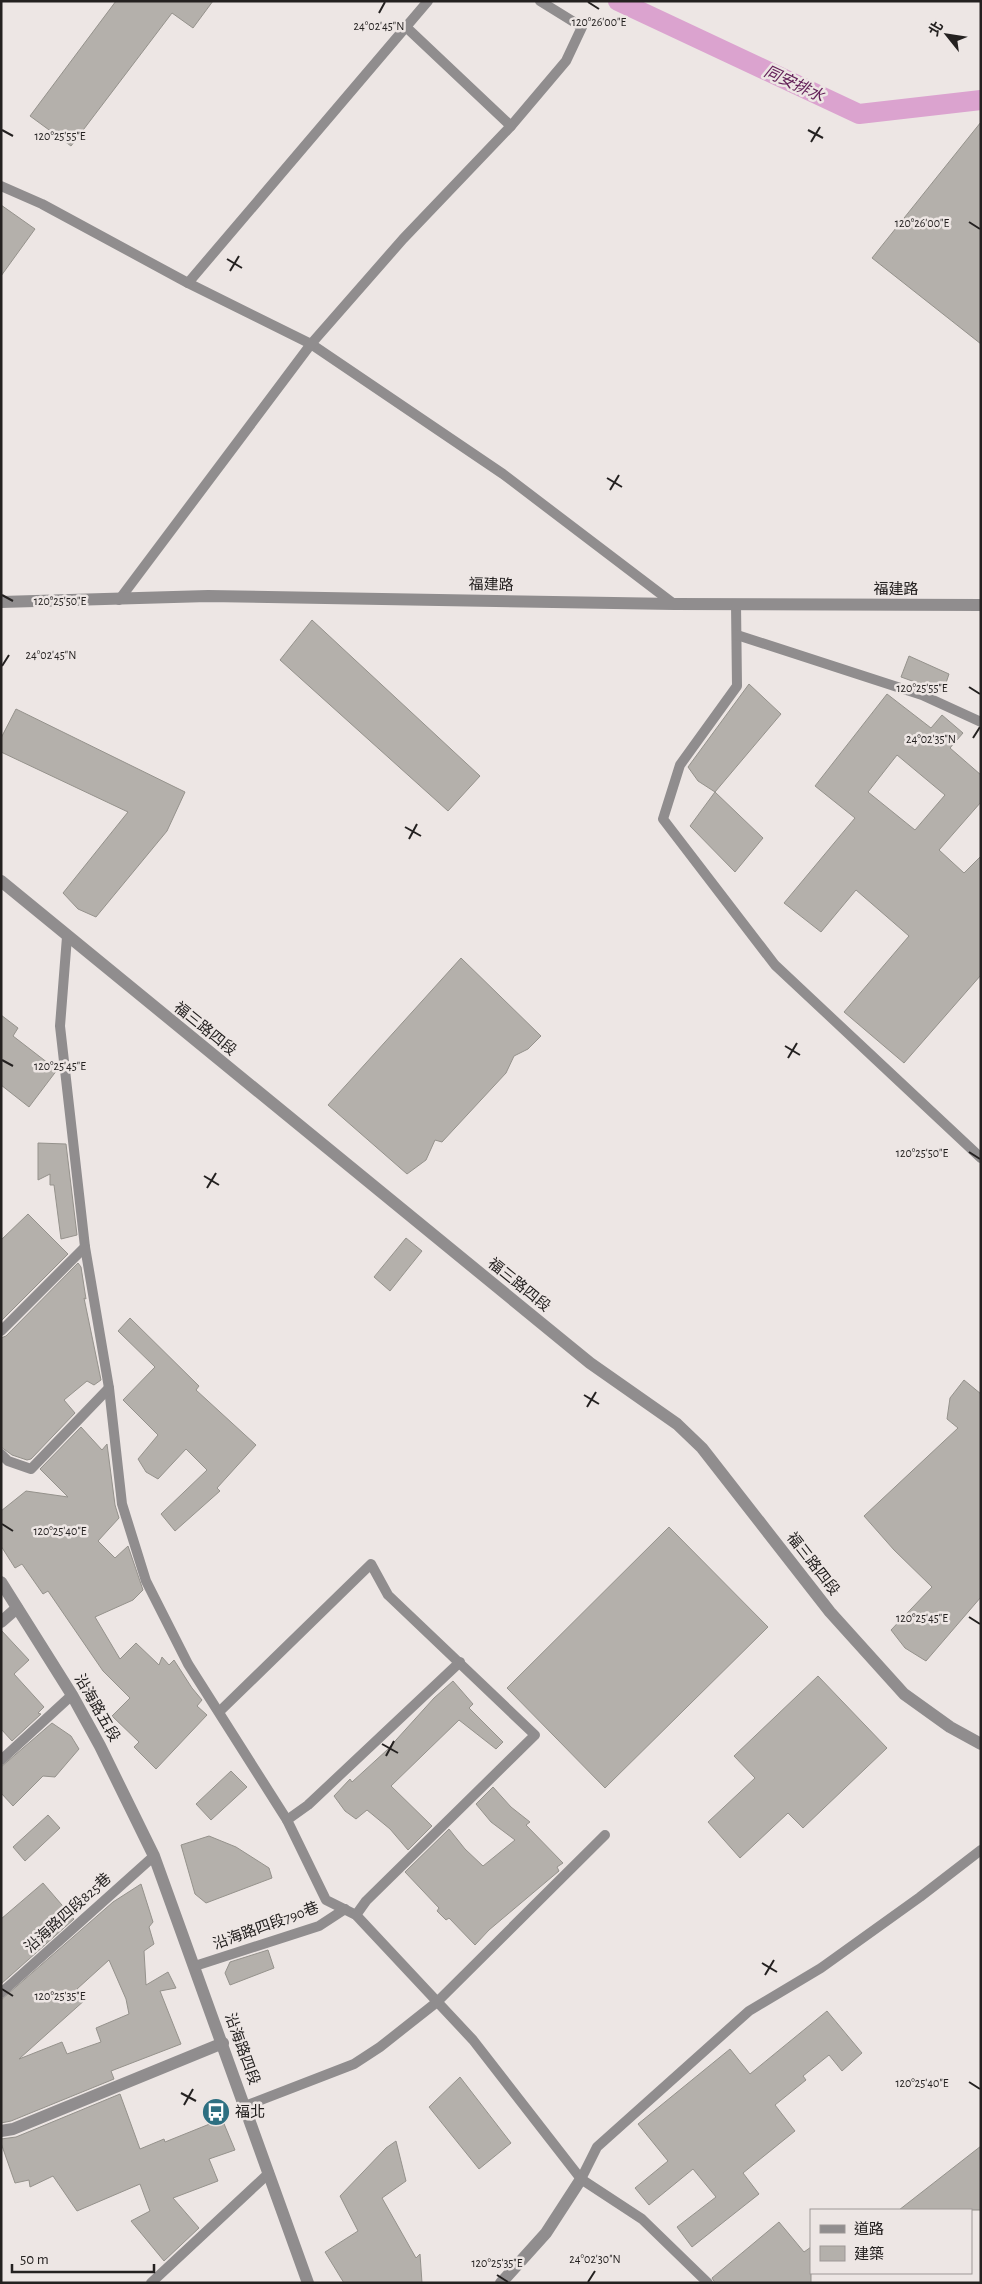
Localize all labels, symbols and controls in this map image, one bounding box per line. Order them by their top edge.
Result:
north arrow [922,10,972,60]
text: 120°26'00"E [572,16,626,28]
text: 北 [926,19,946,39]
text: 24°02'45"N [354,20,404,32]
water label: 同安排水 [762,62,828,105]
text: 120°25'55"E [34,130,86,142]
text: 120°26'00"E [895,217,949,229]
street label: 福建路 [468,576,514,593]
street label: 福建路 [873,581,919,597]
text: 120°25'50"E [34,595,86,607]
text: 24°02'45"N [26,649,76,661]
text: 120°25'55"E [896,682,948,694]
text: 24°02'35"N [906,733,956,745]
street label: 福三路四段 [171,999,239,1058]
text: 120°25'45"E [34,1060,86,1072]
text: 120°25'50"E [896,1147,948,1159]
street label: 福三路四段 [485,1255,553,1314]
text: 120°25'40"E [33,1525,87,1537]
street label: 福三路四段 [784,1529,843,1598]
text: 120°25'45"E [896,1612,948,1624]
street label: 沿海路五段 [72,1671,123,1744]
street label: 沿海路四段825巷 [21,1870,114,1955]
street label: 沿海路四段790巷 [211,1899,321,1952]
text: 120°25'35"E [34,1990,86,2002]
street label: 沿海路四段 [222,2011,263,2087]
text: 120°25'40"E [895,2077,949,2089]
bus stop icon: 福北 [201,2097,231,2127]
place label: 福北 [235,2103,265,2120]
legend [810,2209,972,2274]
text: 道路 [854,2221,884,2237]
scale bar [12,2242,155,2274]
text: 建築 [854,2246,884,2262]
text: 50 m [20,2252,49,2267]
text: 24°02'30"N [569,2253,621,2265]
text: 120°25'35"E [471,2257,523,2269]

